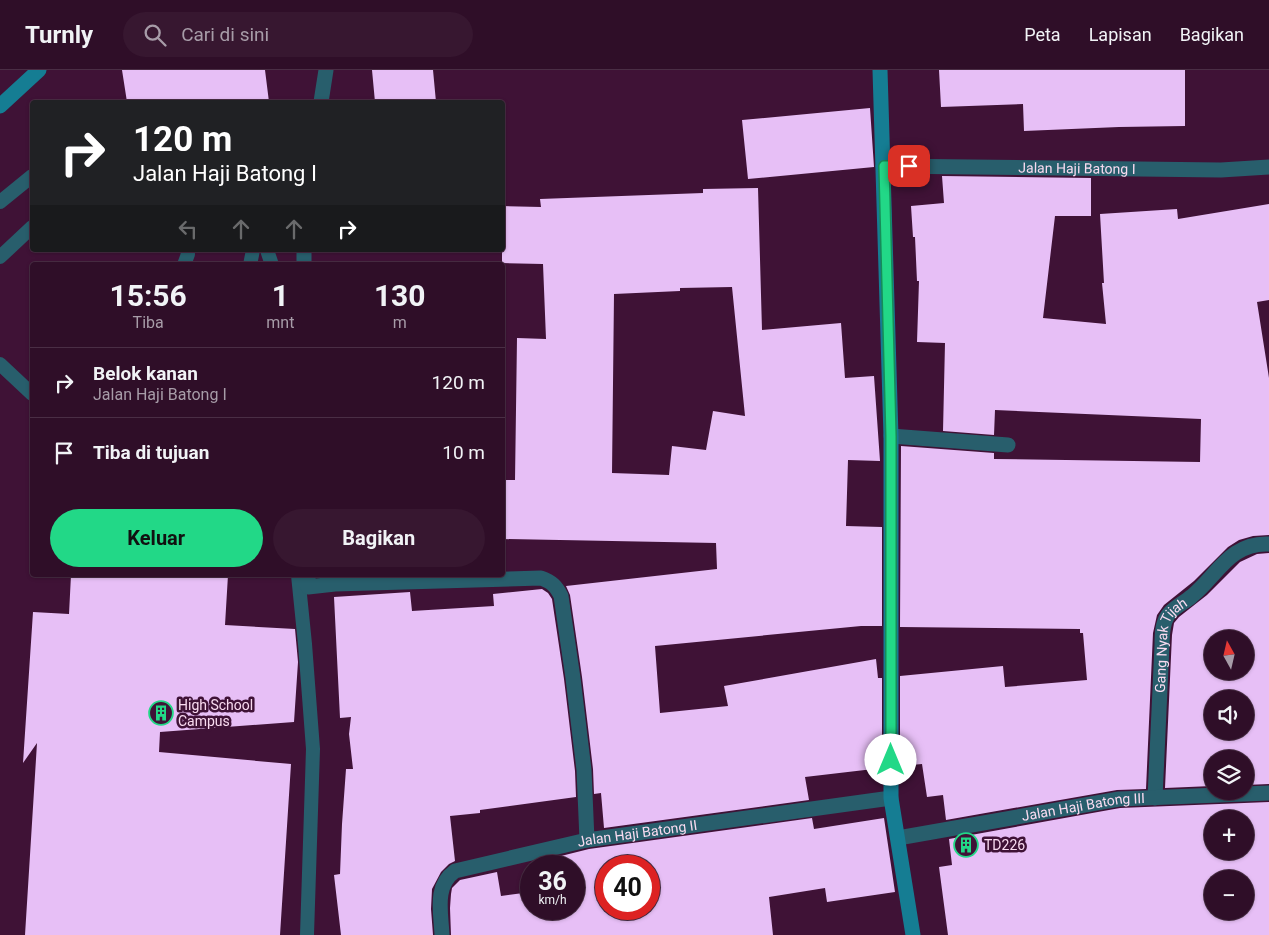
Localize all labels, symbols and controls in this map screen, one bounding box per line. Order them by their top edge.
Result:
search box [123,12,473,57]
text: Turnly [25,21,93,49]
icon: search [141,21,169,49]
text: Cari di sini [181,23,269,46]
text: Peta [1024,24,1061,45]
text: Lapisan [1089,24,1152,45]
text: Bagikan [1180,24,1244,45]
text: 120 m [133,119,232,160]
icon: right [50,120,115,185]
pin [888,145,930,187]
icon: arrive [895,152,923,180]
street label: Jalan Haji Batong I [1018,160,1136,177]
text: Jalan Haji Batong I [133,161,317,186]
icon: left [174,215,202,243]
icon: ahead [227,215,255,243]
icon: ahead [280,215,308,243]
icon: right [333,215,361,243]
text: 15:56 [109,278,187,313]
text: 1 [272,278,289,313]
text: 130 [374,278,426,313]
text: Tiba [133,313,164,332]
text: mnt [266,313,294,332]
text: m [393,313,407,332]
text: Belok kanan [93,362,198,385]
icon: right [50,369,78,397]
text: 120 m [432,371,485,394]
text: Jalan Haji Batong I [93,385,227,404]
icon: arrive [50,439,78,467]
text: Tiba di tujuan [93,441,209,464]
text: 10 m [442,441,485,464]
button: Keluar [50,509,263,567]
button: Bagikan [273,509,485,567]
street label: Gang Nyak Tijah [1152,594,1190,693]
north arrow [1204,630,1254,680]
map controls [1204,630,1254,920]
button: sound [1204,690,1254,740]
place label: High School Campus [178,697,253,729]
building icon: High School Campus [148,700,174,726]
position arrow [864,733,916,785]
button: layers [1204,750,1254,800]
street label: Jalan Haji Batong III [1020,790,1145,824]
button: + [1204,810,1254,860]
street label: Jalan Haji Batong II [576,817,698,850]
building icon: TD226 [953,832,979,858]
place label: TD226 [984,837,1025,853]
speed limit sign: 40 [595,855,660,920]
text: 36 [538,867,567,896]
button: − [1204,870,1254,920]
text: km/h [538,893,567,907]

